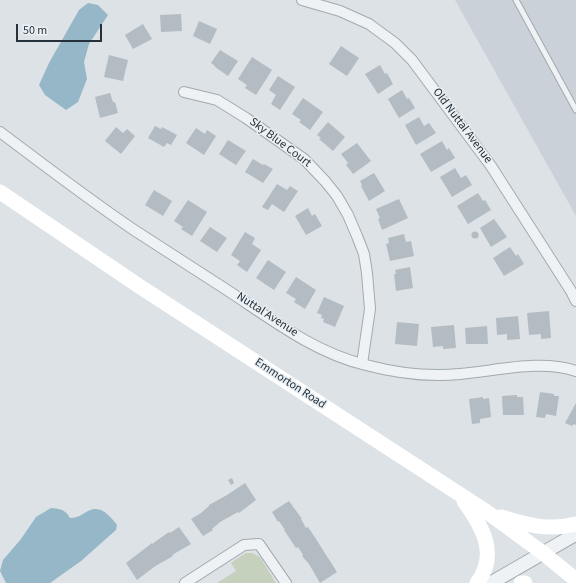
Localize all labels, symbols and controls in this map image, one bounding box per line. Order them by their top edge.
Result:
scale bar [18,16,104,42]
text: 50 m [23,22,47,39]
street label: Old Nuttal Avenue [429,86,495,166]
street label: Sky Blue Court [246,115,314,171]
street label: Nuttal Avenue [234,290,300,340]
street label: Emmorton Road [252,356,328,412]

